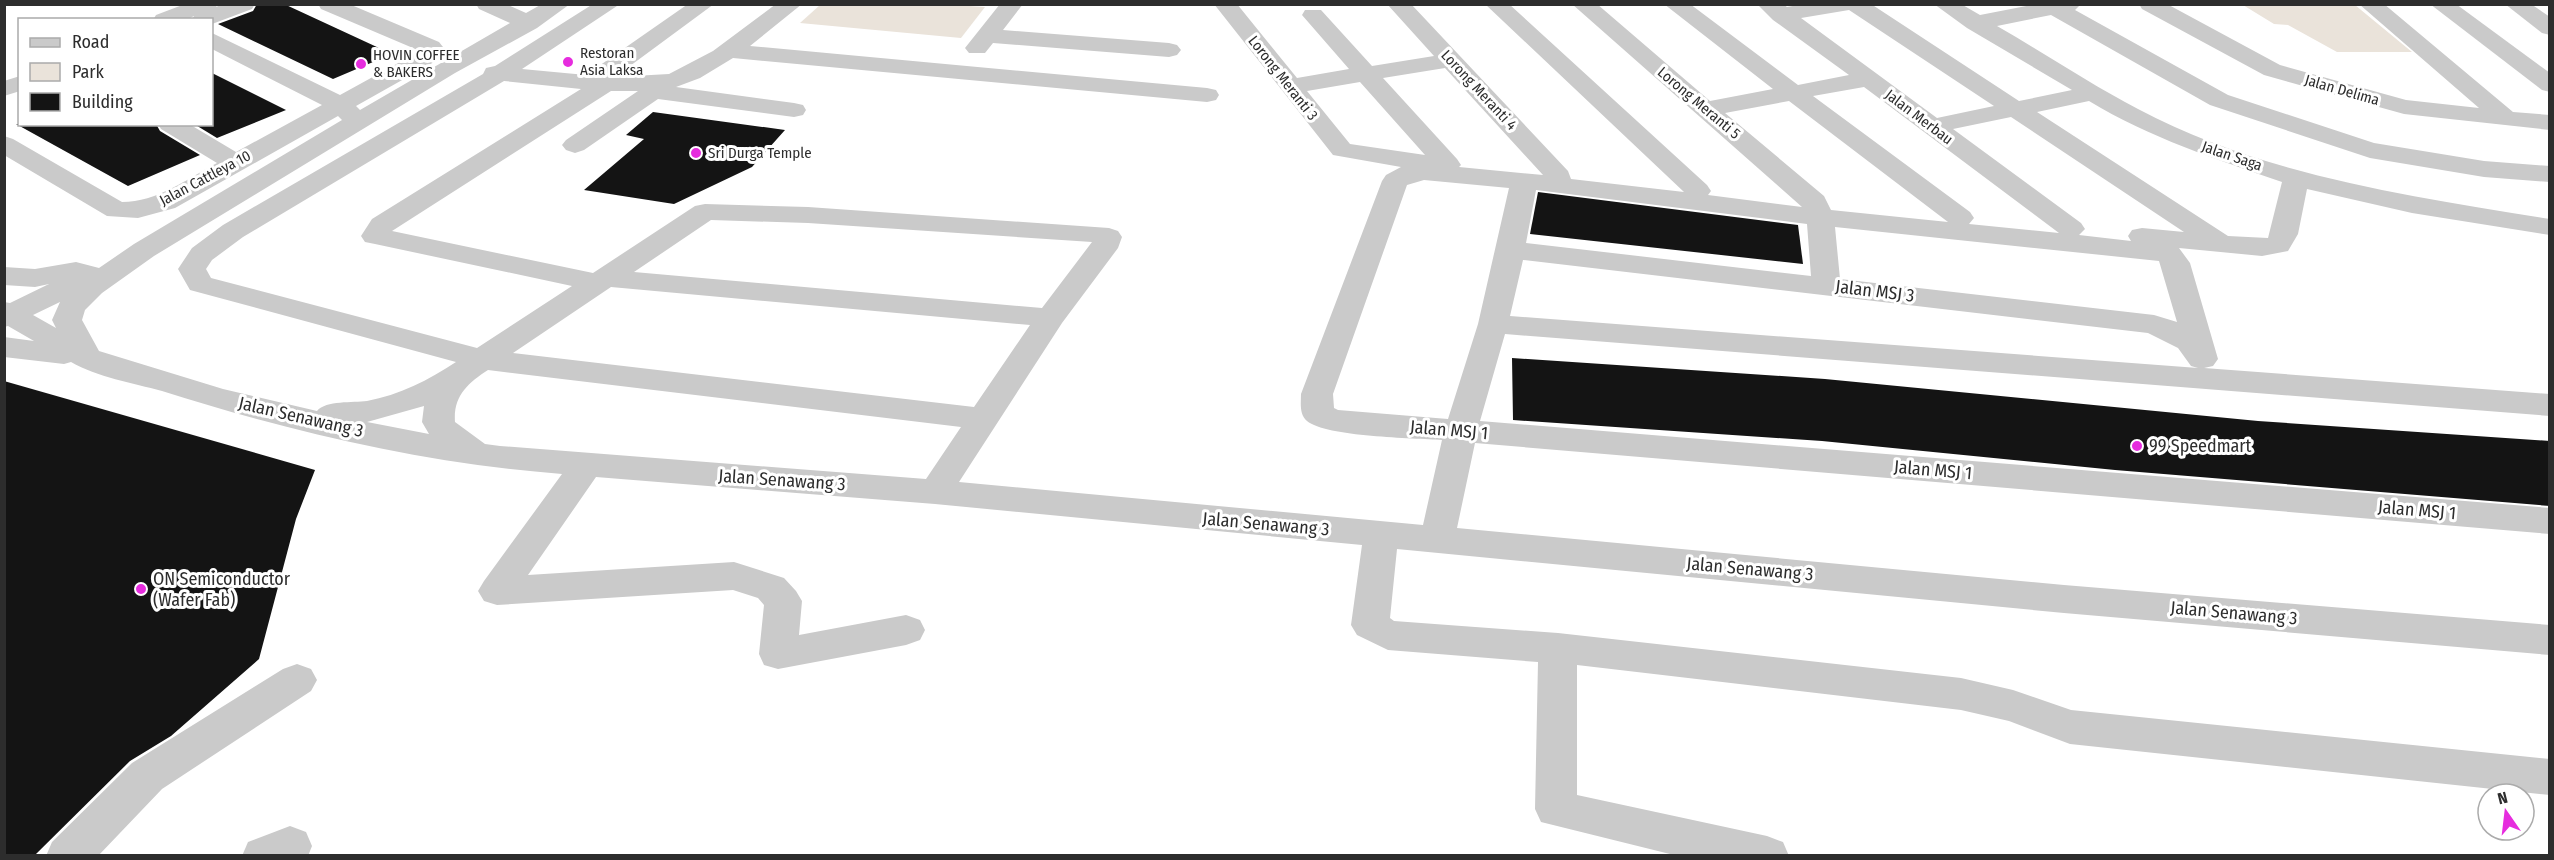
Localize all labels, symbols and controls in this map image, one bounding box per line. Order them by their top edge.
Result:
legend [18,18,213,126]
text: Road [72,31,109,53]
street label: Lorong Meranti 3 [1244,32,1322,124]
place label: Restoran Asia Laksa [580,44,643,79]
place label: HOVIN COFFEE & BAKERS [373,46,460,81]
street label: Lorong Meranti 4 [1437,46,1521,134]
marker: Restoran Asia Laksa [561,55,575,69]
marker: HOVIN COFFEE & BAKERS [354,57,368,71]
text: Park [72,61,105,83]
street label: Lorong Meranti 5 [1654,63,1744,143]
street label: Jalan Delima [2303,71,2381,109]
street label: Jalan Merbau [1882,86,1956,148]
text: Building [72,91,133,113]
street label: Jalan Saga [2199,137,2265,175]
place label: Sri Durga Temple [708,144,812,162]
street label: Jalan Cattleya 10 [156,146,254,210]
marker: Sri Durga Temple [689,146,703,160]
street label: Jalan MSJ 3 [1834,275,1916,307]
street label: Jalan Senawang 3 [236,392,366,442]
street label: Jalan MSJ 1 [1409,416,1489,444]
place label: 99 Speedmart [2149,435,2252,457]
marker: 99 Speedmart [2130,439,2144,453]
street label: Jalan MSJ 1 [1893,456,1973,484]
street label: Jalan Senawang 3 [718,465,846,495]
street label: Jalan MSJ 1 [2377,496,2457,524]
street label: Jalan Senawang 3 [1202,507,1330,541]
street label: Jalan Senawang 3 [1686,552,1814,586]
place label: ON Semiconductor (Wafer Fab) [153,568,291,611]
marker: ON Semiconductor (Wafer Fab) [134,582,148,596]
street label: Jalan Senawang 3 [2170,596,2298,630]
north arrow [2476,782,2536,842]
text: N [2496,788,2509,808]

